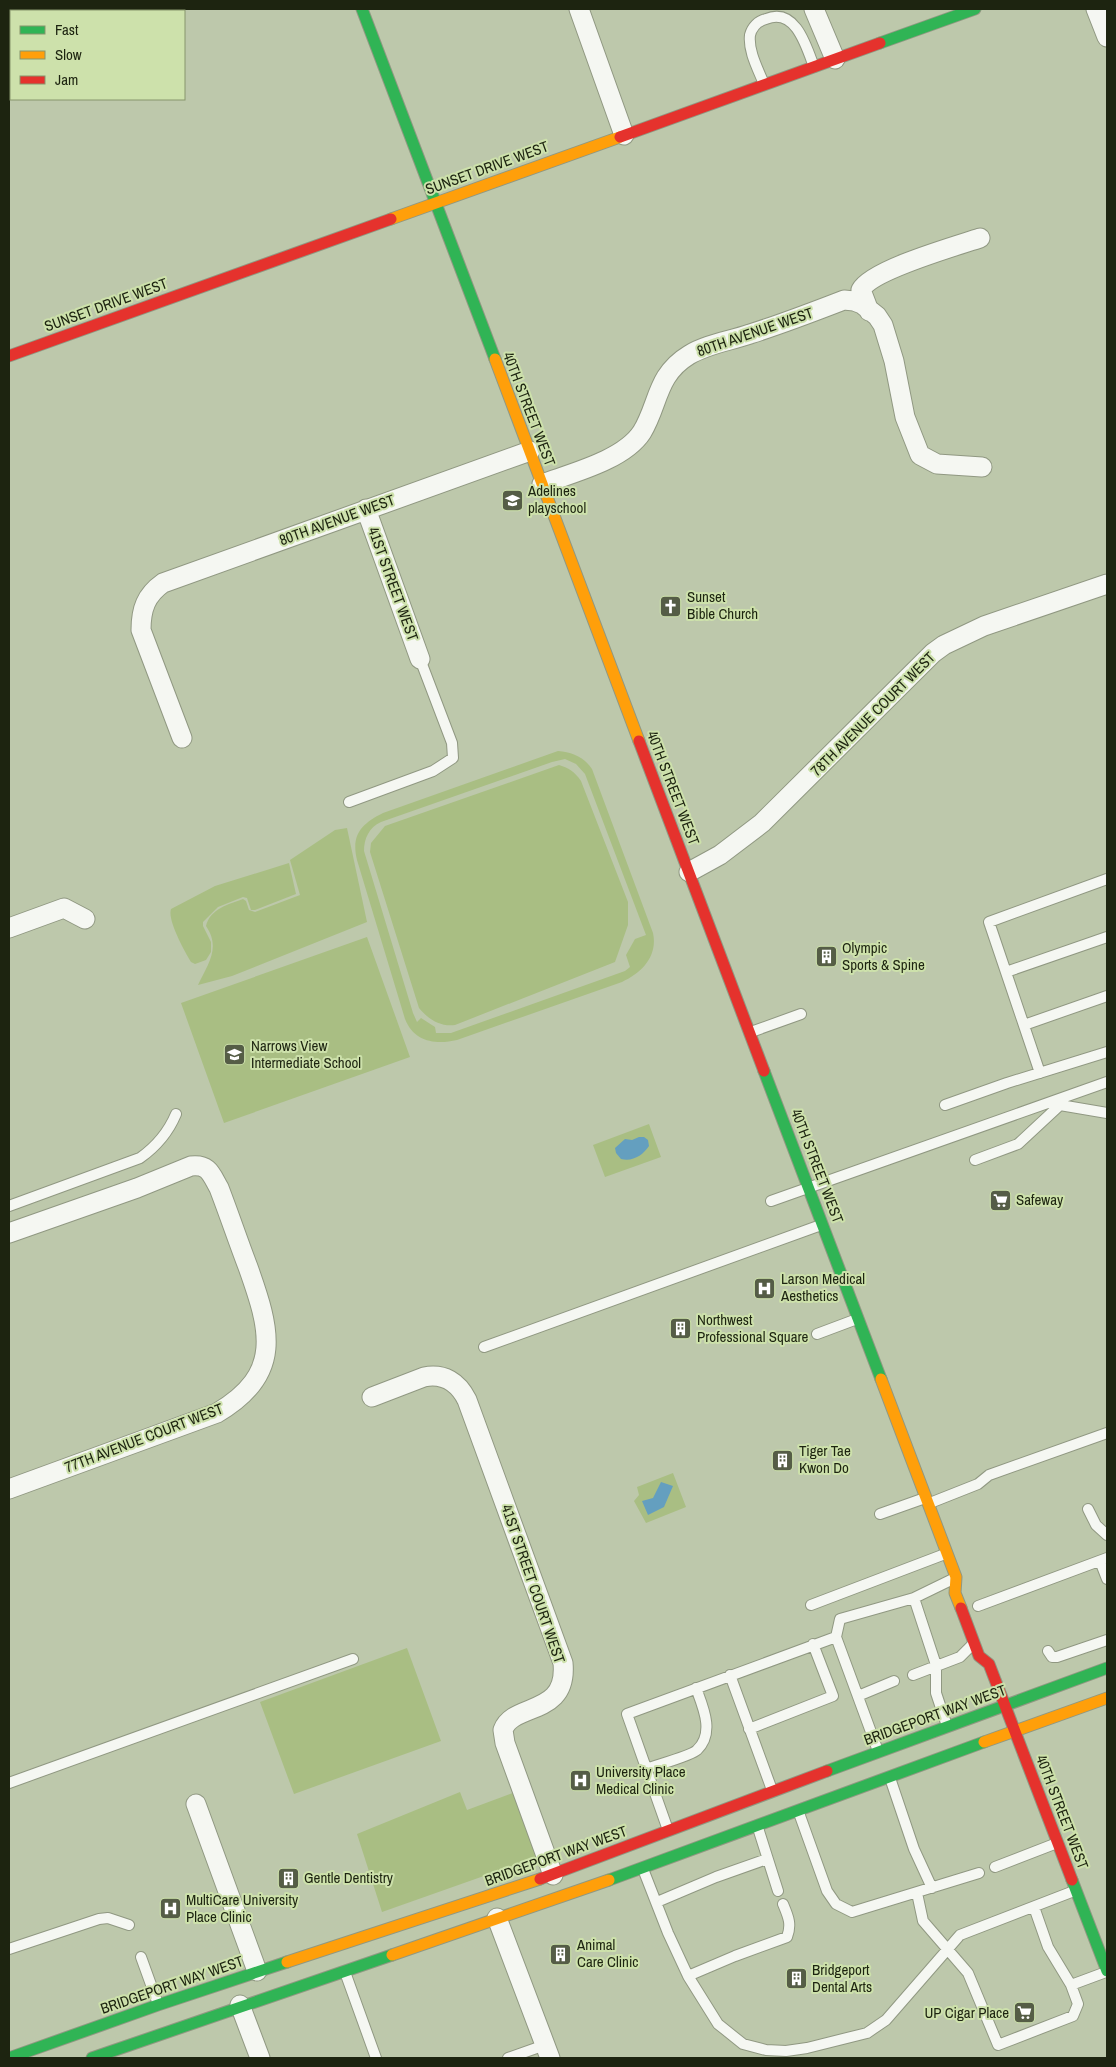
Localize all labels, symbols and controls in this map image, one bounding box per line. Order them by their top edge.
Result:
legend [10,10,185,100]
text: Fast [55,19,79,40]
text: Slow [55,44,82,65]
text: Jam [55,69,78,90]
street label: SUNSET DRIVE WEST [422,135,552,200]
street label: SUNSET DRIVE WEST [41,272,171,337]
street label: 80TH AVENUE WEST [694,302,816,361]
street label: 40TH STREET WEST [498,349,561,469]
place label: Adelines playschool [527,480,586,518]
school or university icon: Adelines playschool [500,488,524,512]
street label: 80TH AVENUE WEST [276,489,398,550]
street label: 41ST STREET WEST [363,524,424,644]
place label: Sunset Bible Church [687,586,758,624]
church icon: Sunset Bible Church [659,594,683,618]
street label: 78TH AVENUE COURT WEST [806,646,940,781]
street label: 40TH STREET WEST [642,728,705,848]
place label: Olympic Sports & Spine [842,937,925,975]
building icon: Olympic Sports & Spine [814,945,838,969]
place label: Narrows View Intermediate School [251,1035,361,1073]
school or university icon: Narrows View Intermediate School [223,1043,247,1067]
street label: 40TH STREET WEST [786,1106,849,1226]
supermarket icon: Safeway [988,1188,1012,1212]
place label: Safeway [1016,1189,1064,1210]
place label: Larson Medical Aesthetics [780,1268,865,1306]
hospital icon: Larson Medical Aesthetics [753,1276,777,1300]
place label: Northwest Professional Square [697,1309,809,1347]
building icon: Northwest Professional Square [669,1317,693,1341]
street label: 77TH AVENUE COURT WEST [62,1397,227,1477]
place label: Tiger Tae Kwon Do [799,1440,851,1478]
building icon: Tiger Tae Kwon Do [771,1448,795,1472]
street label: 41ST STREET COURT WEST [496,1502,571,1666]
street label: BRIDGEPORT WAY WEST [861,1679,1009,1750]
street label: 40TH STREET WEST [1031,1752,1094,1872]
place label: University Place Medical Clinic [596,1761,686,1799]
hospital icon: University Place Medical Clinic [568,1769,592,1793]
street label: BRIDGEPORT WAY WEST [482,1820,630,1891]
building icon: Gentle Dentistry [276,1866,300,1890]
place label: Gentle Dentistry [304,1867,394,1888]
place label: MultiCare University Place Clinic [186,1889,299,1927]
hospital icon: MultiCare University Place Clinic [158,1897,182,1921]
place label: Animal Care Clinic [576,1934,639,1972]
building icon: Animal Care Clinic [549,1942,573,1966]
street label: BRIDGEPORT WAY WEST [98,1950,247,2019]
place label: Bridgeport Dental Arts [812,1959,872,1997]
building icon: Bridgeport Dental Arts [784,1967,808,1991]
supermarket icon: UP Cigar Place [1013,2001,1037,2025]
place label: UP Cigar Place [924,2002,1009,2023]

